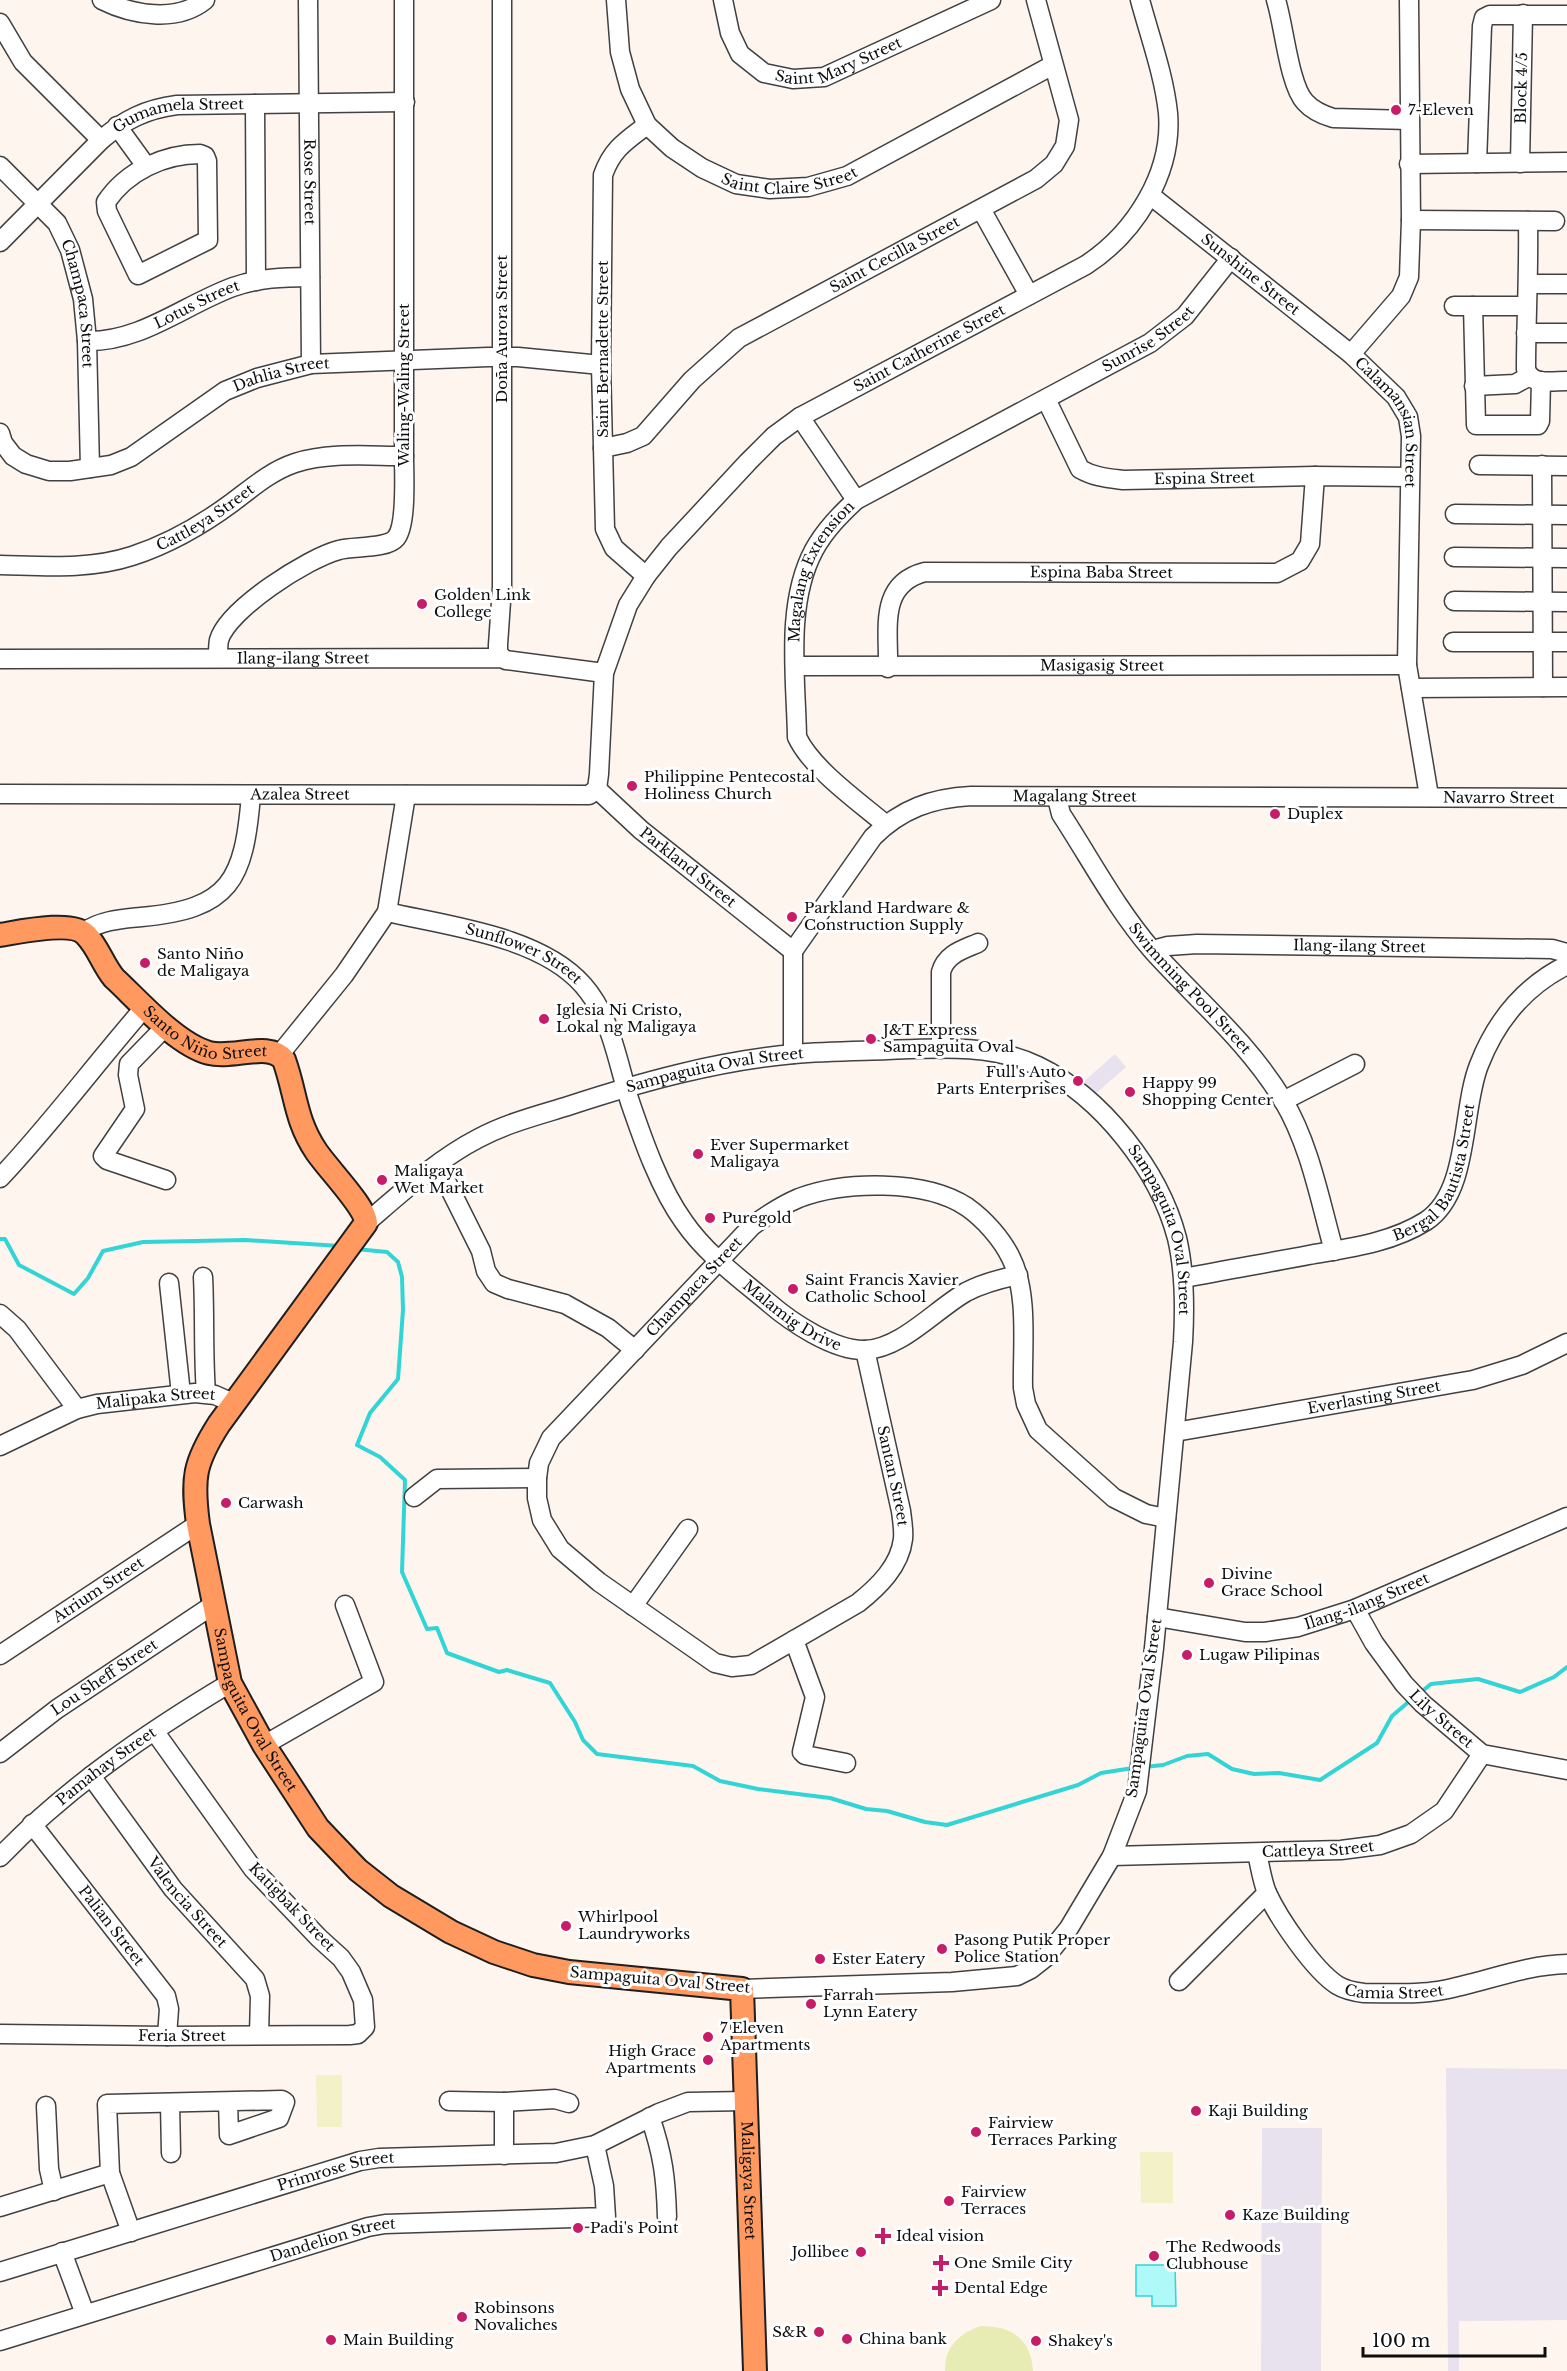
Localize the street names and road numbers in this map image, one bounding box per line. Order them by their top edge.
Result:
street label: Saint Mary Street [773,32,905,88]
street label: Block 4/5 [1511,52,1531,124]
street label: Gumamela Street [109,94,244,137]
street label: Rose Street [300,139,320,226]
street label: Saint Claire Street [718,162,861,199]
street label: Saint Cecilla Street [826,212,963,297]
street label: Sunshine Street [1197,229,1304,319]
street label: Champaca Street [57,236,98,369]
street label: Doña Aurora Street [492,255,511,403]
street label: Saint Bernadette Street [593,260,612,438]
street label: Lotus Street [151,275,242,333]
street label: Saint Catherine Street [850,300,1009,396]
street label: Sunrise Street [1098,302,1198,376]
street label: Waling-Waling Street [394,303,413,468]
street label: Dahlia Street [230,353,330,396]
street label: Calamansian Street [1351,353,1421,489]
street label: Espina Street [1154,467,1255,488]
street label: Cattleya Street [153,479,258,555]
street label: Magalang Extension [784,497,858,643]
street label: Espina Baba Street [1030,562,1173,582]
street label: Ilang-ilang Street [237,648,370,668]
street label: Masigasig Street [1040,655,1164,675]
street label: Azalea Street [249,784,350,804]
street label: Magalang Street [1013,786,1137,806]
street label: Navarro Street [1443,788,1555,807]
street label: Parkland Street [636,823,740,911]
street label: Sunflower Street [464,919,587,988]
street label: Swimming Pool Street [1125,919,1256,1058]
street label: Ilang-ilang Street [1293,935,1426,956]
street label: Santo Niño Street [139,1001,268,1063]
street label: Sampaguita Oval Street [624,1043,805,1096]
street label: Bergal Bautista Street [1390,1102,1478,1245]
street label: Sampaguita Oval Street [1124,1141,1194,1316]
street label: Champaca Street [642,1232,746,1341]
street label: Malamig Drive [739,1276,844,1354]
street label: Everlasting Street [1306,1376,1442,1418]
street label: Malipaka Street [95,1383,217,1413]
street label: Santan Street [873,1424,913,1527]
street label: Atrium Street [48,1552,147,1627]
street label: Ilang-ilang Street [1302,1568,1432,1633]
street label: Sampaguita Oval Street [1122,1617,1166,1799]
street label: Sampaguita Oval Street [210,1626,302,1796]
street label: Lou Sheff Street [47,1634,161,1719]
street label: Lily Street [1405,1685,1478,1752]
street label: Pamahay Street [52,1722,160,1809]
street label: Cattleya Street [1262,1836,1375,1861]
street label: Valencia Street [143,1852,232,1952]
street label: Katigbak Street [245,1858,340,1955]
street label: Palian Street [74,1882,149,1970]
street label: Sampaguita Oval Street [569,1962,751,1997]
street label: Camia Street [1342,1979,1445,2002]
street label: Feria Street [138,2026,226,2045]
street label: Maligaya Street [738,2121,761,2241]
street label: Primrose Street [275,2148,395,2195]
street label: Dandelion Street [267,2214,396,2266]

